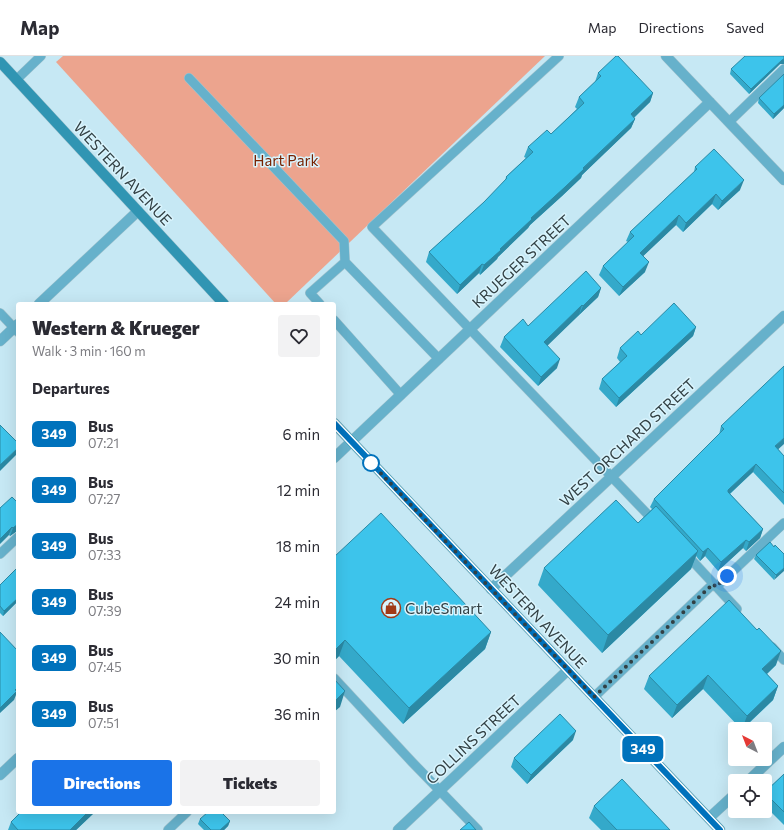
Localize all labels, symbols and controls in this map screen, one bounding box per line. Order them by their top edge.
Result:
text: Map [20,16,59,39]
text: Map [588,19,617,36]
text: Directions [639,19,704,36]
text: Saved [726,19,764,36]
street label: WESTERN AVENUE [70,117,176,229]
park label: Hart Park [253,151,319,169]
street label: KRUEGER STREET [468,210,574,311]
button: heart [278,315,320,357]
text: Western & Krueger [32,316,200,339]
text: Walk · 3 min · 160 m [32,343,146,359]
street label: WEST ORCHARD STREET [555,374,699,510]
text: Departures [32,379,110,397]
text: Bus [88,417,113,435]
text: 349 [41,425,67,442]
text: 6 min [282,425,320,443]
text: 07:21 [88,435,119,451]
unlabelled marker [362,454,380,472]
text: Bus [88,473,113,491]
text: 349 [41,481,67,498]
text: 12 min [277,481,320,499]
text: 07:27 [88,491,120,507]
text: Bus [88,529,113,547]
text: 349 [41,537,67,554]
text: 18 min [276,537,320,555]
text: 07:33 [88,547,121,563]
street label: WESTERN AVENUE [485,560,591,672]
your location [717,566,737,586]
text: Bus [88,585,113,603]
text: 349 [41,593,67,610]
text: 24 min [275,593,320,611]
shop icon: CubeSmart [380,597,402,619]
place label: CubeSmart [405,599,482,617]
text: 07:39 [88,603,122,619]
text: Bus [88,641,113,659]
text: 349 [41,649,67,666]
text: 30 min [273,649,320,667]
text: 07:45 [88,659,122,675]
street label: COLLINS STREET [422,690,524,787]
text: Bus [88,697,113,715]
text: 349 [41,705,67,722]
text: 36 min [274,705,320,723]
text: 07:51 [88,715,119,731]
north arrow [728,722,772,766]
map controls [728,722,772,818]
line badge: 349 [620,736,666,762]
text: 349 [630,740,656,757]
button: Directions [32,760,172,806]
button: Tickets [180,760,320,806]
button: locate [728,774,772,818]

